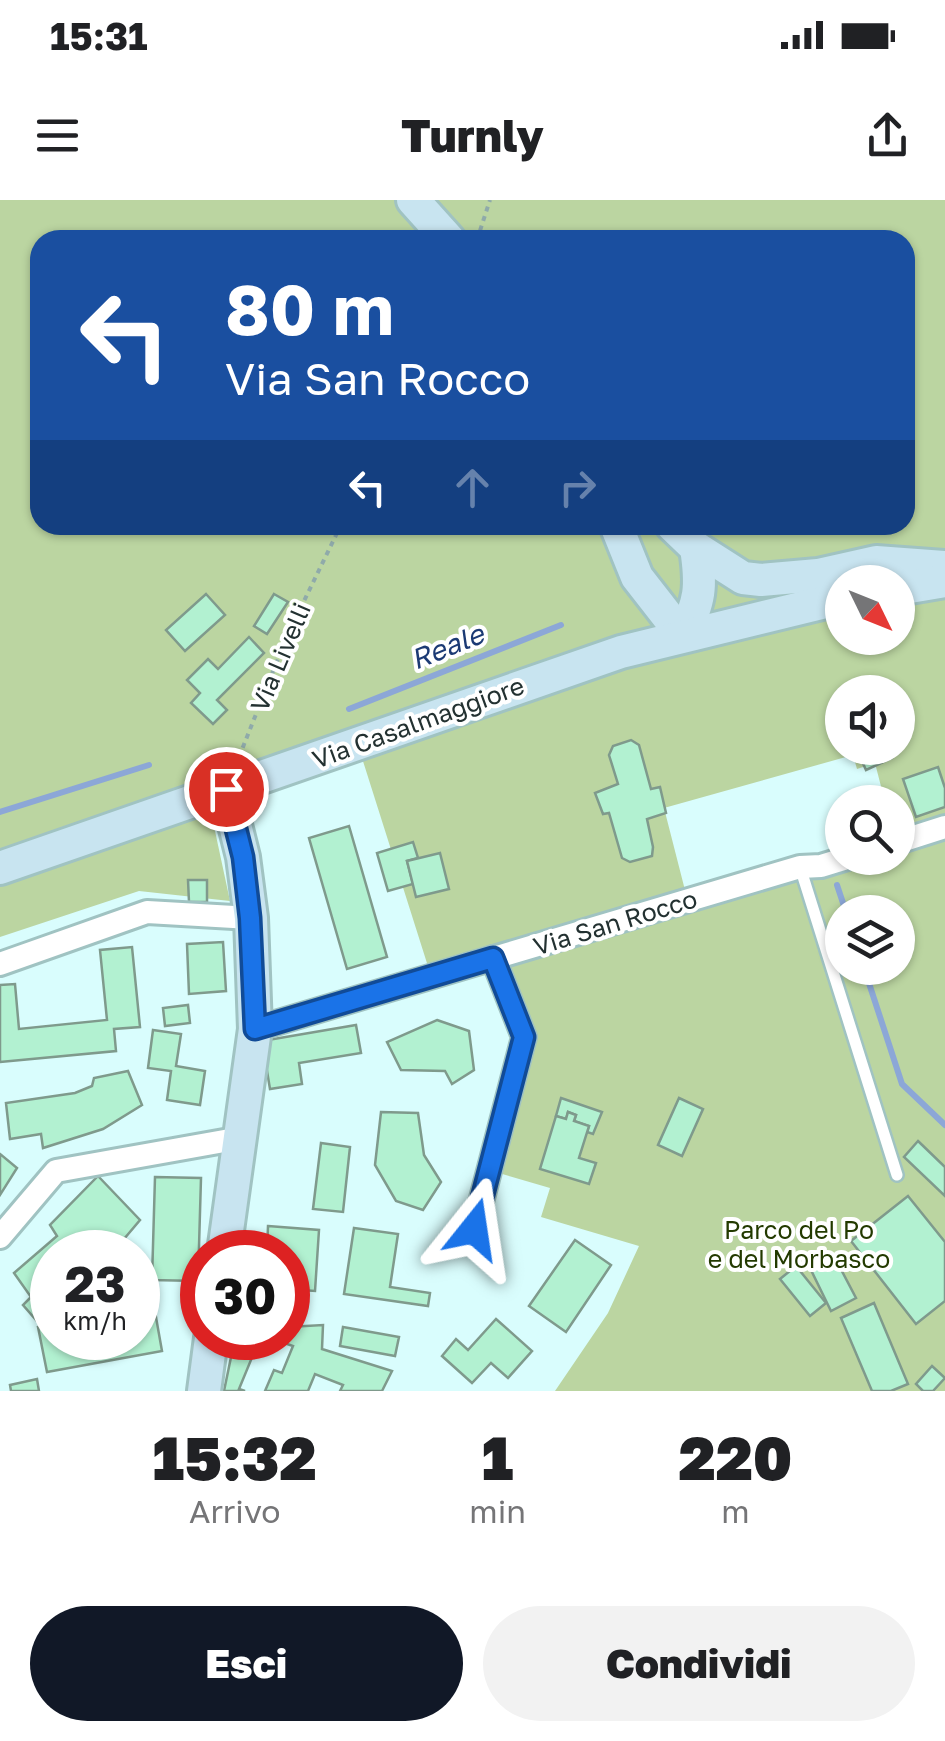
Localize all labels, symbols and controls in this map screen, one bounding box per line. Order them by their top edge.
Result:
text: 15:31 [50,13,148,58]
icon: menu [30,108,85,163]
text: Turnly [401,108,544,162]
icon: share [860,108,915,163]
text: 80 m [225,266,394,350]
icon: left [60,270,190,400]
text: Via San Rocco [225,351,530,405]
icon: left [340,460,395,515]
icon: ahead [445,460,500,515]
icon: right [550,460,605,515]
north arrow [825,565,915,655]
map controls [825,565,915,985]
street label: Via Livelli [243,598,317,716]
water label: Reale [406,616,490,675]
street label: Via Casalmaggiore [308,669,528,775]
button: sound [825,675,915,765]
pin [184,747,269,832]
icon: arrive [199,762,254,817]
button: search [825,785,915,875]
street label: Via San Rocco [529,882,701,962]
button: layers [825,895,915,985]
position arrow [422,1177,526,1281]
park label: Parco del Po e del Morbasco [708,1214,890,1274]
speed limit sign: 30 [180,1230,310,1360]
text: 23 [64,1253,125,1313]
text: km/h [63,1305,127,1336]
text: 15:32 [153,1421,317,1493]
text: 1 [482,1421,513,1493]
text: 220 [678,1421,792,1493]
text: Arrivo [189,1492,280,1530]
text: min [469,1492,526,1530]
text: m [721,1492,750,1530]
button: Esci [30,1606,463,1721]
button: Condividi [483,1606,915,1721]

